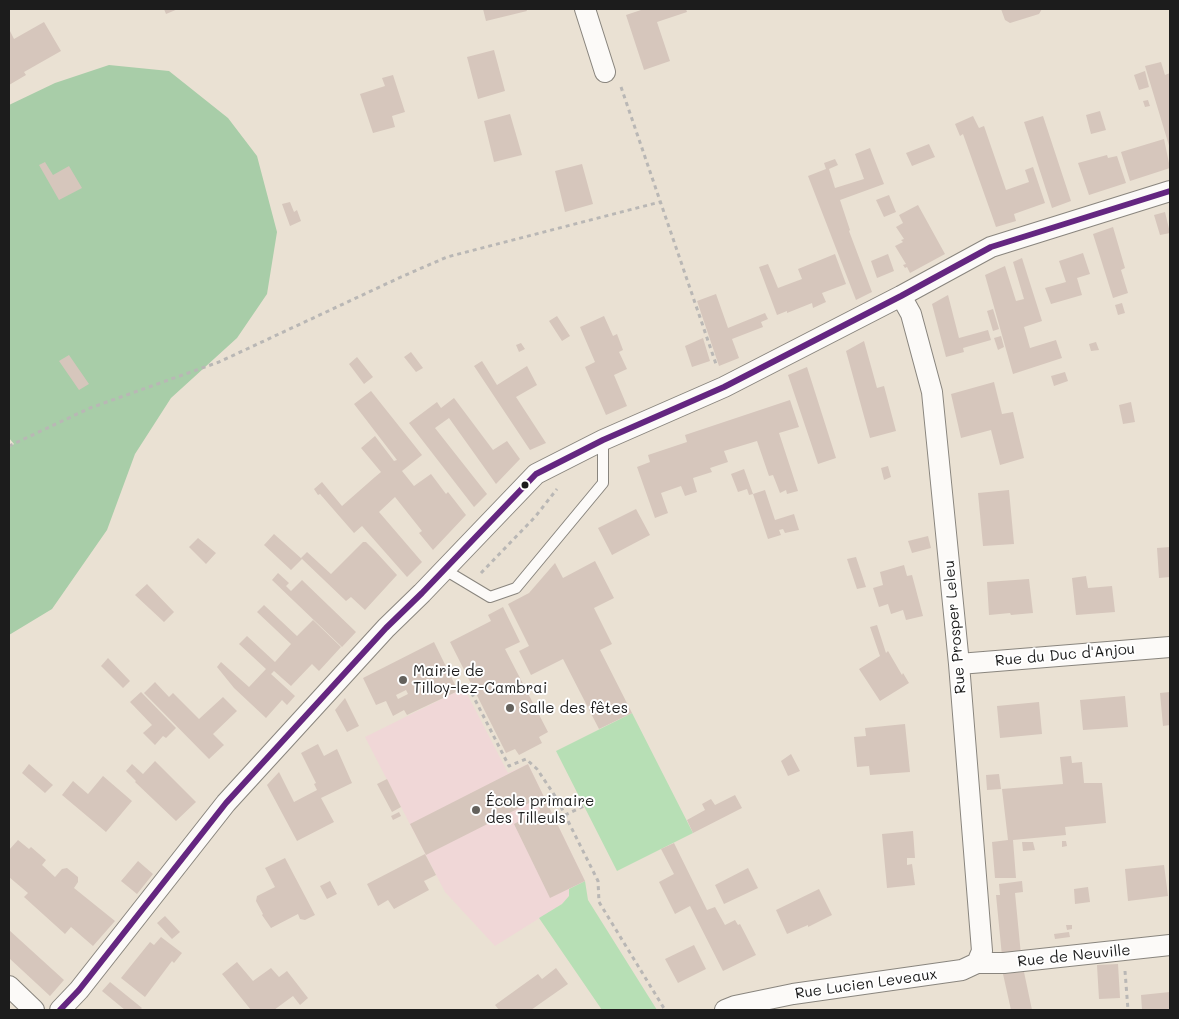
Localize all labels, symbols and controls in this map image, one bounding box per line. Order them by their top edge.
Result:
unlabelled marker [520,480,530,490]
street label: Rue Prosper Leleu [940,559,970,695]
street label: Rue du Duc d'Anjou [994,640,1136,670]
place label: Mairie de Tilloy-lez-Cambrai [413,662,547,697]
marker: Mairie de Tilloy-lez-Cambrai [397,674,409,686]
place label: Salle des fêtes [520,699,628,717]
marker: Salle des fêtes [504,702,516,714]
place label: École primaire des Tilleuls [486,792,594,827]
marker: École primaire des Tilleuls [470,804,482,816]
street label: Rue de Neuville [1017,941,1131,971]
street label: Rue Lucien Leveaux [794,965,938,1003]

